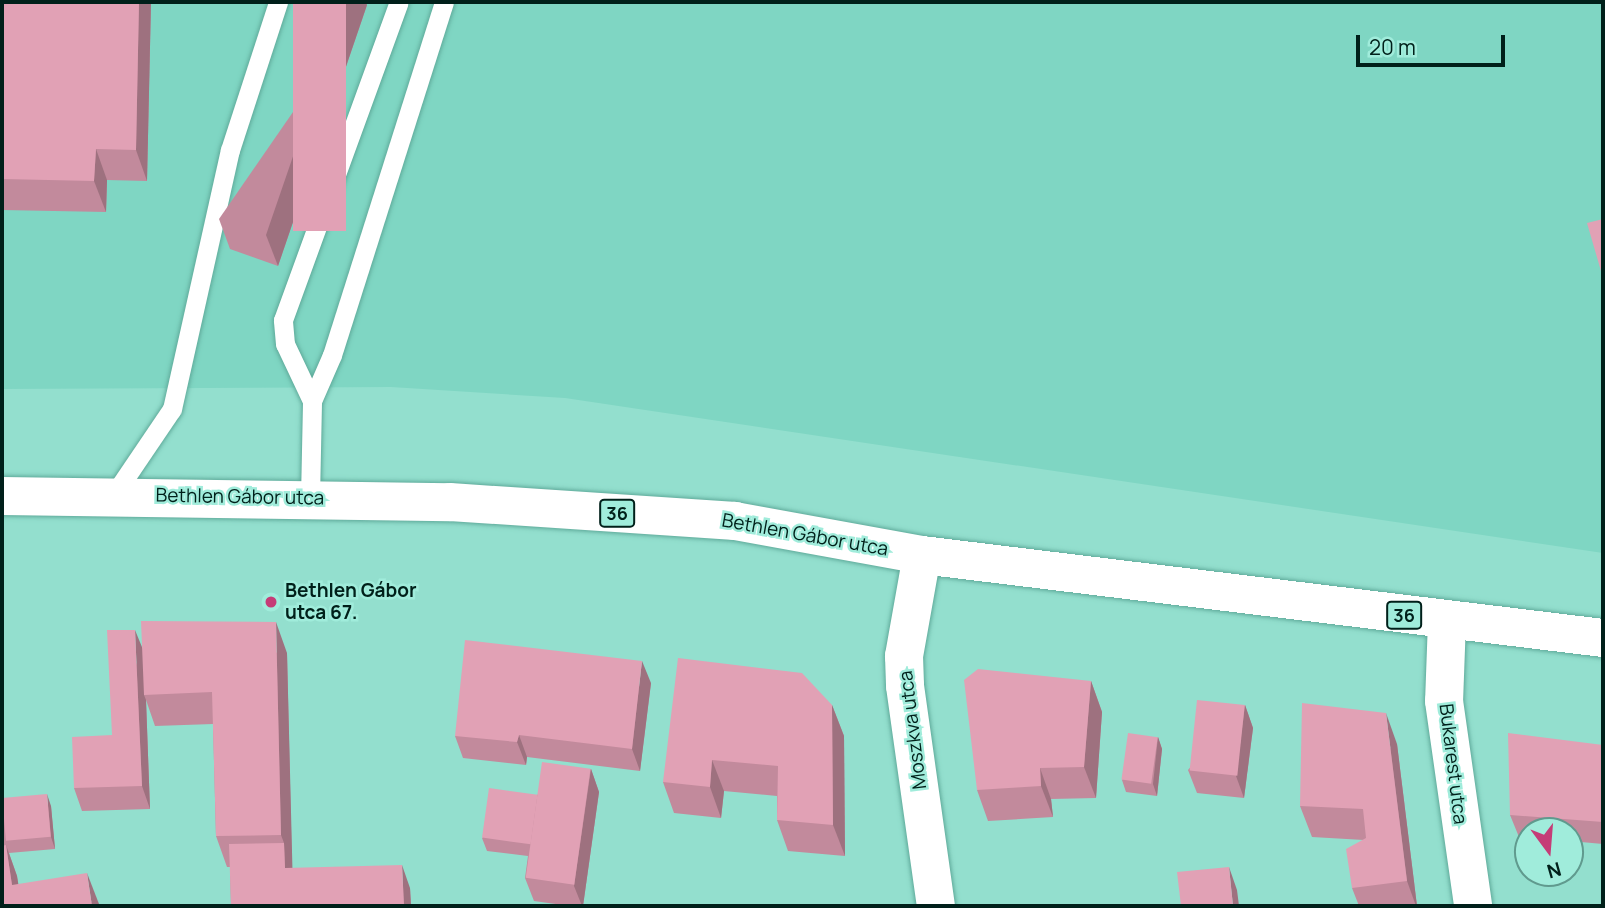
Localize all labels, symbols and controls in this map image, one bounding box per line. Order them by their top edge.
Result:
scale bar [1360,21,1509,65]
text: 20 m [1369,33,1416,61]
street label: Bethlen Gábor utca [156,484,324,510]
road number: 36 [598,499,636,528]
street label: Bethlen Gábor utca [720,509,890,561]
place label: Bethlen Gábor utca 67. [285,580,417,624]
marker: Bethlen Gábor utca 67. [263,594,279,610]
road number: 36 [1385,600,1423,630]
street label: Moszkva utca [894,669,932,791]
street label: Bukarest utca [1434,702,1472,826]
north arrow [1514,817,1584,887]
text: N [1544,856,1564,885]

